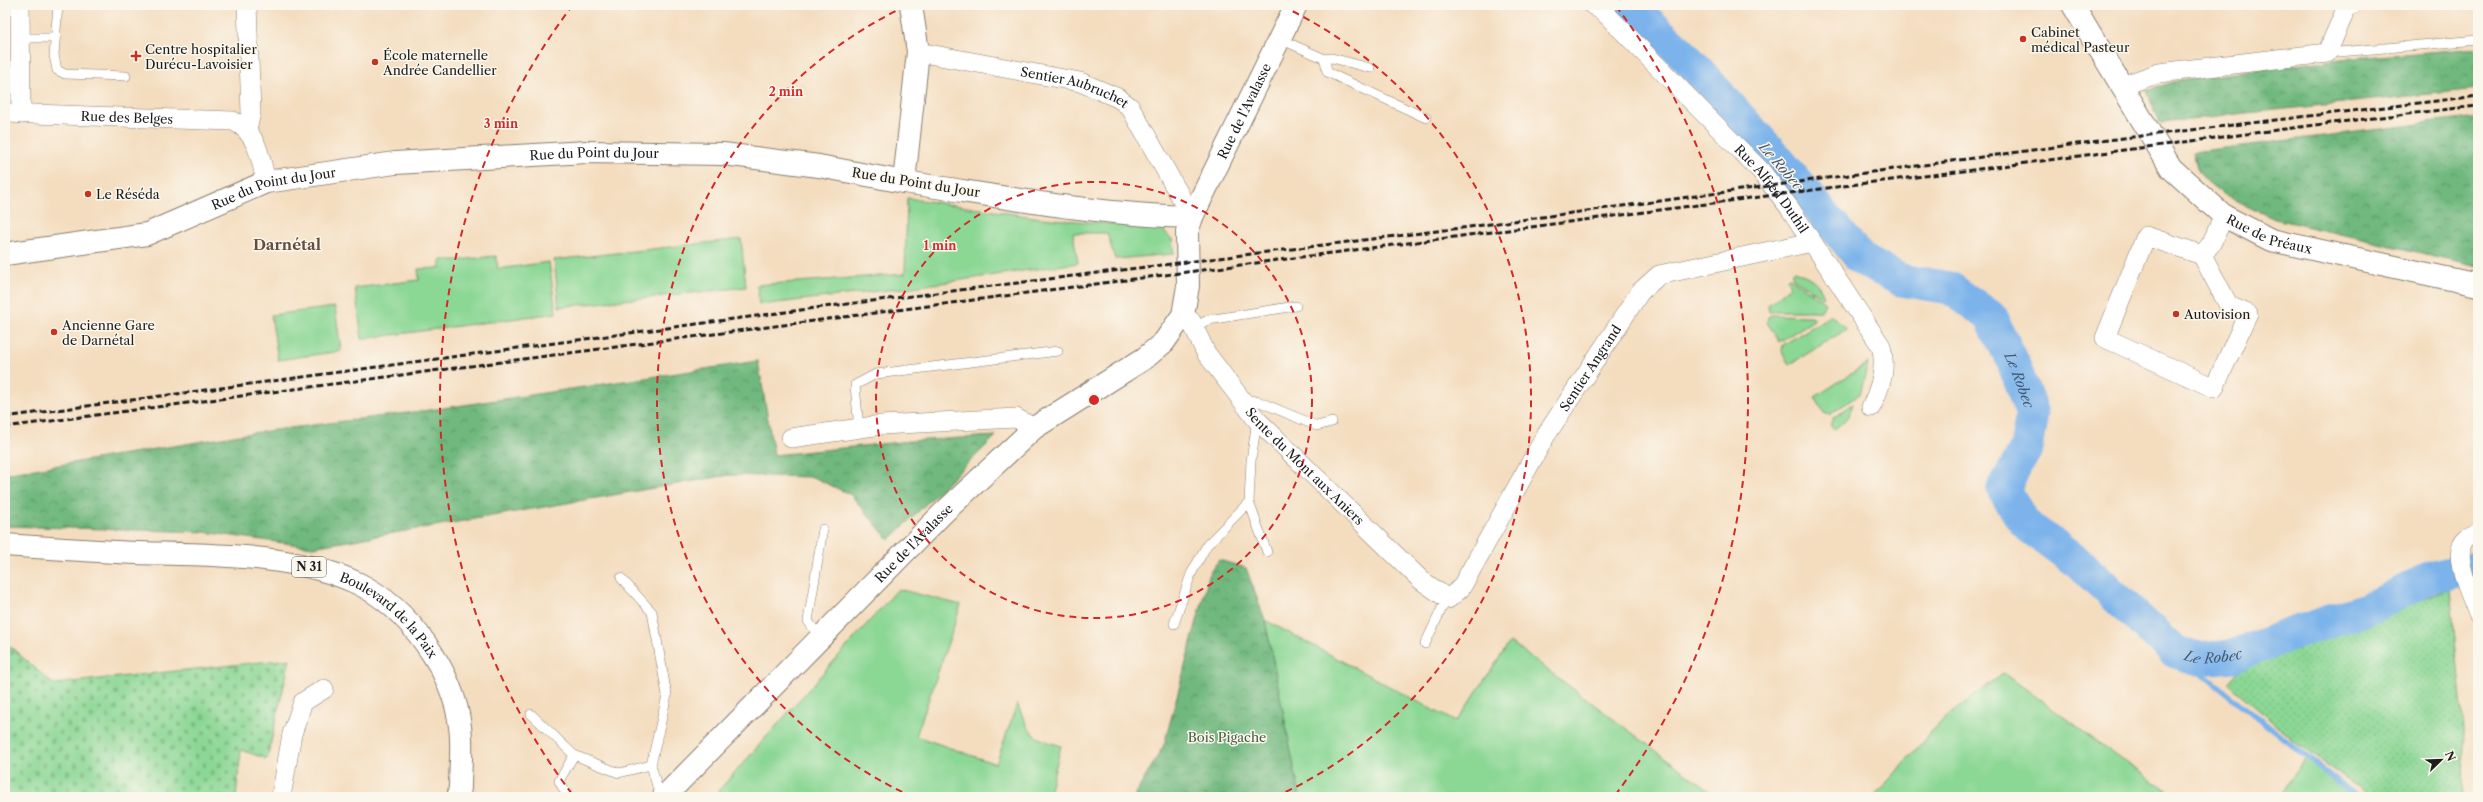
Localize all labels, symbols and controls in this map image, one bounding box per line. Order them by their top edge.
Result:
place label: Cabinet médical Pasteur [2031,24,2130,55]
marker: Cabinet médical Pasteur [2018,34,2028,44]
place label: Centre hospitalier Durécu-Lavoisier [145,41,257,72]
place label: École maternelle Andrée Candellier [382,47,497,78]
marker: Centre hospitalier Durécu-Lavoisier [130,50,142,62]
marker: École maternelle Andrée Candellier [370,57,380,67]
street label: Rue de l'Avalasse [1214,61,1274,162]
street label: Sentier Aubruchet [1019,63,1132,112]
text: 2 min [769,84,804,99]
street label: Rue des Belges [80,108,174,127]
text: 3 min [484,116,519,131]
water label: Le Robec [1755,137,1807,195]
street label: Rue Alfred Duthil [1731,141,1812,236]
street label: Rue du Point du Jour [529,144,659,163]
street label: Rue du Point du Jour [209,164,337,213]
street label: Rue du Point du Jour [851,164,982,200]
place label: Le Réséda [96,186,160,202]
marker: Le Réséda [83,189,93,199]
street label: Rue de Préaux [2224,211,2314,257]
district label: Darnétal [253,235,321,254]
text: 1 min [924,238,957,253]
place label: Autovision [2183,306,2250,322]
marker: Autovision [2171,309,2181,319]
place label: Ancienne Gare de Darnétal [61,317,155,348]
street label: Sentier Angrand [1556,322,1624,414]
marker: Ancienne Gare de Darnétal [49,327,59,337]
water label: Le Robec [2000,348,2038,411]
centre of rings [1087,393,1101,407]
street label: Sente du Mont aux Aniers [1242,404,1368,528]
street label: Rue de l'Avalasse [871,500,956,586]
road number: N 31 [292,557,326,577]
street label: Boulevard de la Paix [338,569,441,661]
water label: Le Robec [2181,644,2246,668]
park label: Bois Pigache [1188,729,1266,745]
north arrow [2421,740,2461,780]
text: N [2442,749,2459,764]

